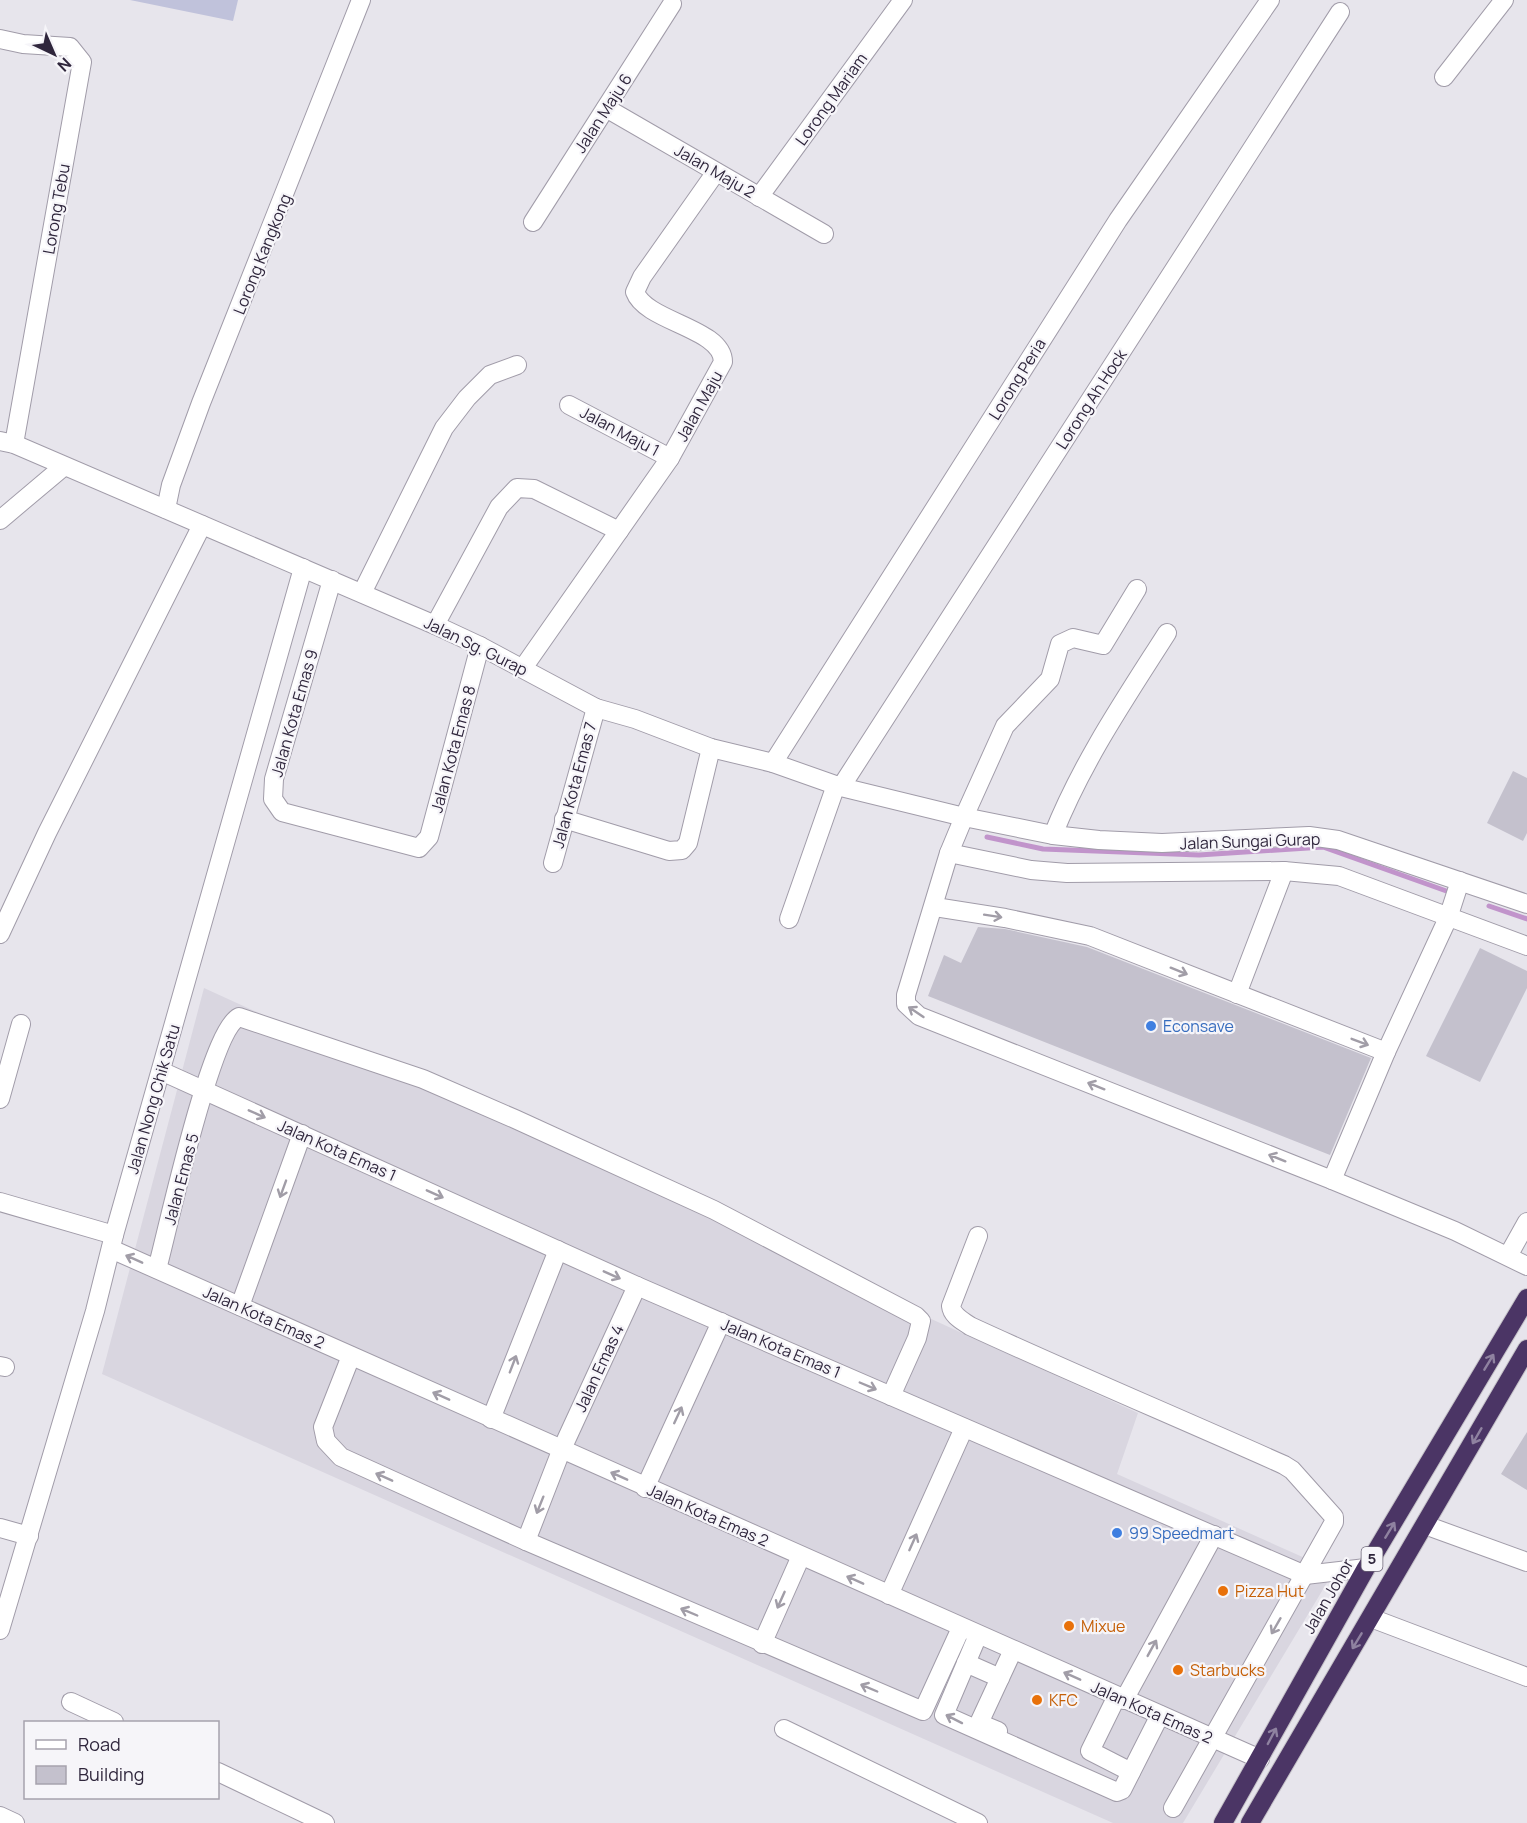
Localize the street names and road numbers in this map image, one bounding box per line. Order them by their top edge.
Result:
street label: Lorong Mariam [790,48,872,150]
street label: Jalan Maju 6 [569,69,637,157]
street label: Jalan Maju 2 [671,139,759,203]
street label: Lorong Tebu [37,162,75,256]
street label: Lorong Kangkong [228,190,296,318]
street label: Lorong Peria [983,334,1051,424]
street label: Lorong Ah Hock [1050,344,1132,453]
street label: Jalan Maju [671,367,727,445]
street label: Jalan Maju 1 [576,401,664,461]
street label: Jalan Sg. Gurap [420,611,532,681]
street label: Jalan Kota Emas 9 [265,647,323,779]
street label: Jalan Kota Emas 8 [425,683,481,815]
street label: Jalan Kota Emas 7 [547,720,601,850]
street label: Jalan Sungai Gurap [1179,828,1321,854]
street label: Jalan Nong Chik Satu [121,1022,185,1176]
street label: Jalan Kota Emas 1 [274,1114,400,1186]
street label: Jalan Emas 5 [158,1131,204,1227]
street label: Jalan Kota Emas 2 [200,1280,328,1354]
street label: Jalan Kota Emas 1 [718,1313,844,1383]
street label: Jalan Emas 4 [569,1321,629,1415]
street label: Jalan Kota Emas 2 [644,1478,772,1552]
road number: 5 [1362,1547,1382,1571]
street label: Jalan Johor [1298,1554,1358,1638]
street label: Jalan Kota Emas 2 [1088,1675,1216,1749]

